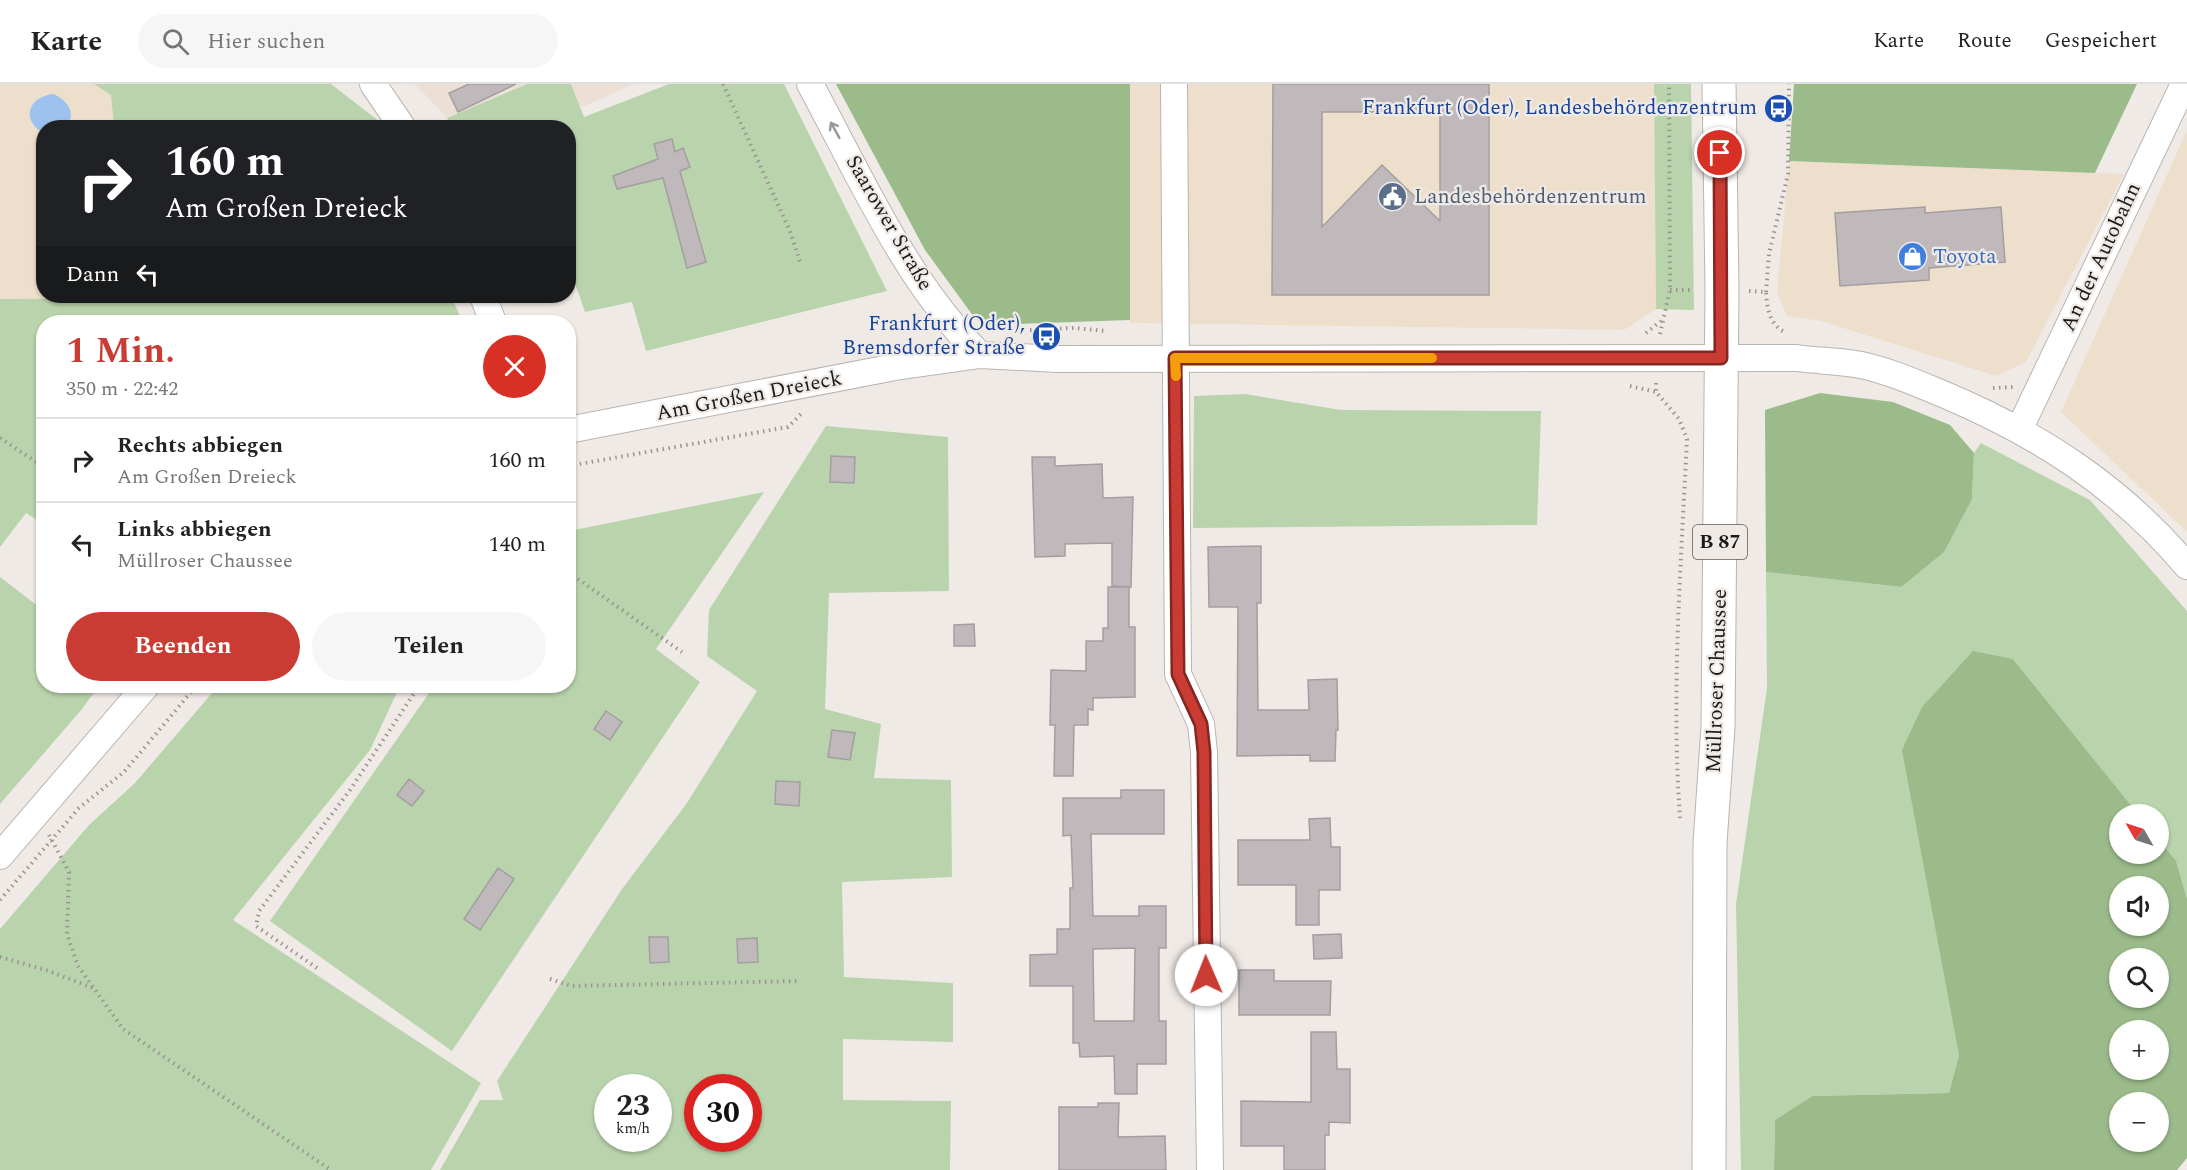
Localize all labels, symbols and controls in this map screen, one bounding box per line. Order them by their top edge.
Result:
search box [138,14,558,68]
text: Karte [30,20,102,63]
icon: search [159,25,192,58]
text: Hier suchen [207,25,325,58]
text: Karte [1873,25,1924,57]
text: Route [1957,25,2012,57]
text: Gespeichert [2045,25,2157,57]
place label: Frankfurt (Oder), Landesbehördenzentrum [1362,92,1757,124]
bus stop icon: Frankfurt (Oder), Landesbehördenzentrum [1762,92,1794,124]
one-way arrow [829,122,841,139]
pin [1694,127,1745,178]
text: 160 m [165,131,284,194]
icon: arrive [1703,136,1736,169]
icon: right [66,144,144,222]
street label: Saarower Straße [837,149,941,297]
street label: An der Autobahn [2052,177,2150,337]
public building icon: Landesbehördenzentrum [1377,181,1409,213]
place label: Landesbehördenzentrum [1414,181,1647,213]
text: Am Großen Dreieck [165,188,408,230]
shop icon: Toyota [1896,241,1928,273]
place label: Toyota [1933,241,1997,273]
text: Dann [66,258,119,291]
icon: left [131,258,164,291]
place label: Frankfurt (Oder), Bremsdorfer Straße [842,308,1025,364]
bus stop icon: Frankfurt (Oder), Bremsdorfer Straße [1030,320,1062,352]
text: 1 Min. [66,324,175,379]
button: close [483,335,546,398]
street label: Am Großen Dreieck [653,362,845,430]
text: 350 m · 22:42 [66,374,178,404]
text: Rechts abbiegen [117,429,283,462]
icon: right [66,444,99,477]
text: 160 m [489,444,546,477]
text: Am Großen Dreieck [117,462,297,492]
text: Links abbiegen [117,513,272,546]
road number: B 87 [1693,525,1747,559]
icon: left [66,528,99,561]
text: 140 m [489,528,546,561]
text: Müllroser Chaussee [117,546,293,576]
street label: Müllroser Chaussee [1698,588,1736,774]
button: Beenden [66,612,300,681]
button: Teilen [312,612,546,681]
north arrow [2109,804,2169,864]
map controls [2109,804,2169,1152]
button: sound [2109,876,2169,936]
position arrow [1174,943,1238,1007]
button: search [2109,948,2169,1008]
button: + [2109,1020,2169,1080]
speed limit sign: 30 [684,1074,762,1152]
text: 23 [616,1083,650,1129]
button: − [2109,1092,2169,1152]
text: km/h [616,1117,650,1140]

